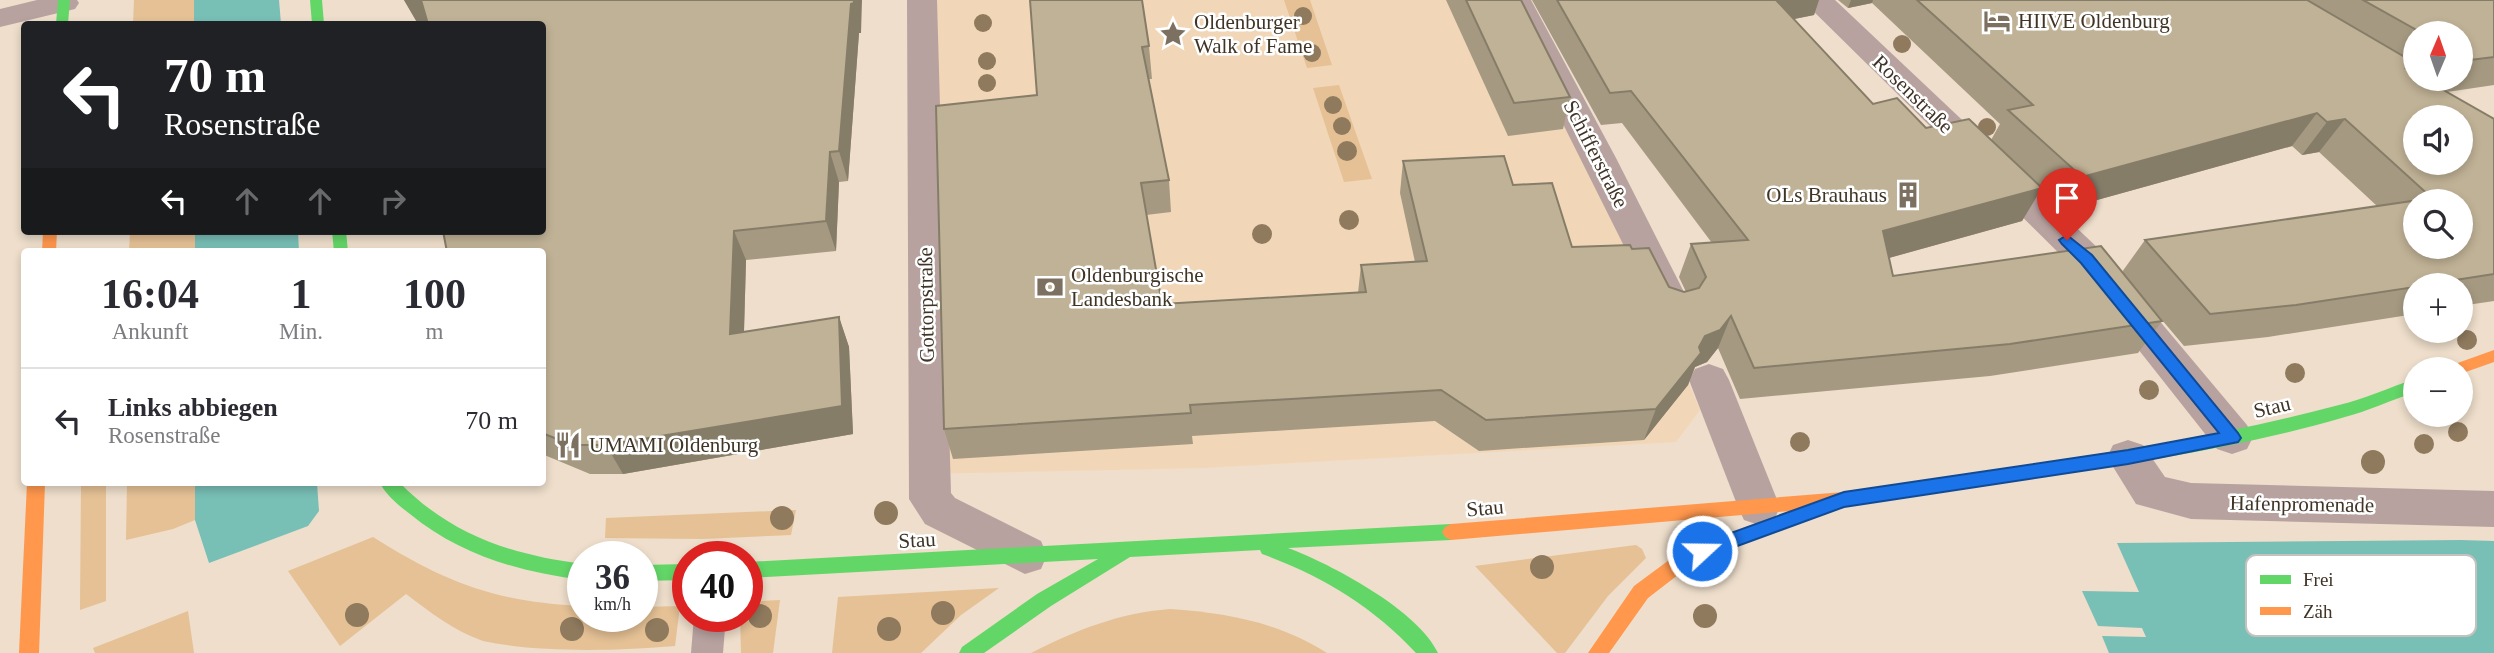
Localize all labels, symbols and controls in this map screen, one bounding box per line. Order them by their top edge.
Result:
hotel icon: HIIVE Oldenburg [1982,6,2012,36]
place label: HIIVE Oldenburg [2018,9,2170,33]
place label: Oldenburger Walk of Fame [1194,10,1312,58]
place icon: Oldenburger Walk of Fame [1158,19,1188,49]
north arrow [2403,21,2473,91]
map controls [2403,21,2473,427]
text: 70 m [164,48,266,103]
icon: left [49,49,140,140]
street label: Rosenstraße [1868,50,1958,138]
street label: Schifferstraße [1559,96,1633,212]
button: sound [2403,105,2473,175]
text: Rosenstraße [164,106,320,142]
pin [2037,168,2097,240]
icon: arrive [2048,179,2086,217]
building icon: OLs Brauhaus [1893,180,1923,210]
icon: left [155,182,193,220]
icon: ahead [228,182,266,220]
icon: ahead [301,182,339,220]
icon: right [374,182,412,220]
place label: OLs Brauhaus [1766,183,1887,207]
button: search [2403,189,2473,259]
street label: Gottorpstraße [913,247,939,363]
place label: Oldenburgische Landesbank [1071,263,1204,311]
text: 16:04 [101,271,199,317]
text: 1 [290,271,311,317]
text: 100 [403,271,466,317]
bank icon: Oldenburgische Landesbank [1035,272,1065,302]
button: + [2403,273,2473,343]
text: Ankunft [112,319,188,344]
text: Min. [279,319,323,344]
text: m [426,319,443,344]
button: − [2403,357,2473,427]
street label: Stau [2251,391,2293,423]
text: Links abbiegen [108,393,278,422]
icon: left [49,402,87,440]
text: 70 m [465,406,518,435]
text: Rosenstraße [108,423,220,448]
restaurant icon: UMAMI Oldenburg [553,430,583,460]
place label: UMAMI Oldenburg [589,433,759,457]
street label: Hafenpromenade [2230,491,2374,517]
street label: Stau [1465,494,1505,522]
position arrow [1665,514,1739,588]
street label: Stau [898,527,937,553]
speed limit sign: 40 [672,541,763,632]
legend [2246,555,2476,636]
text: 36 [595,558,630,597]
text: Frei [2303,569,2334,590]
text: km/h [594,594,631,614]
text: Zäh [2303,601,2333,622]

